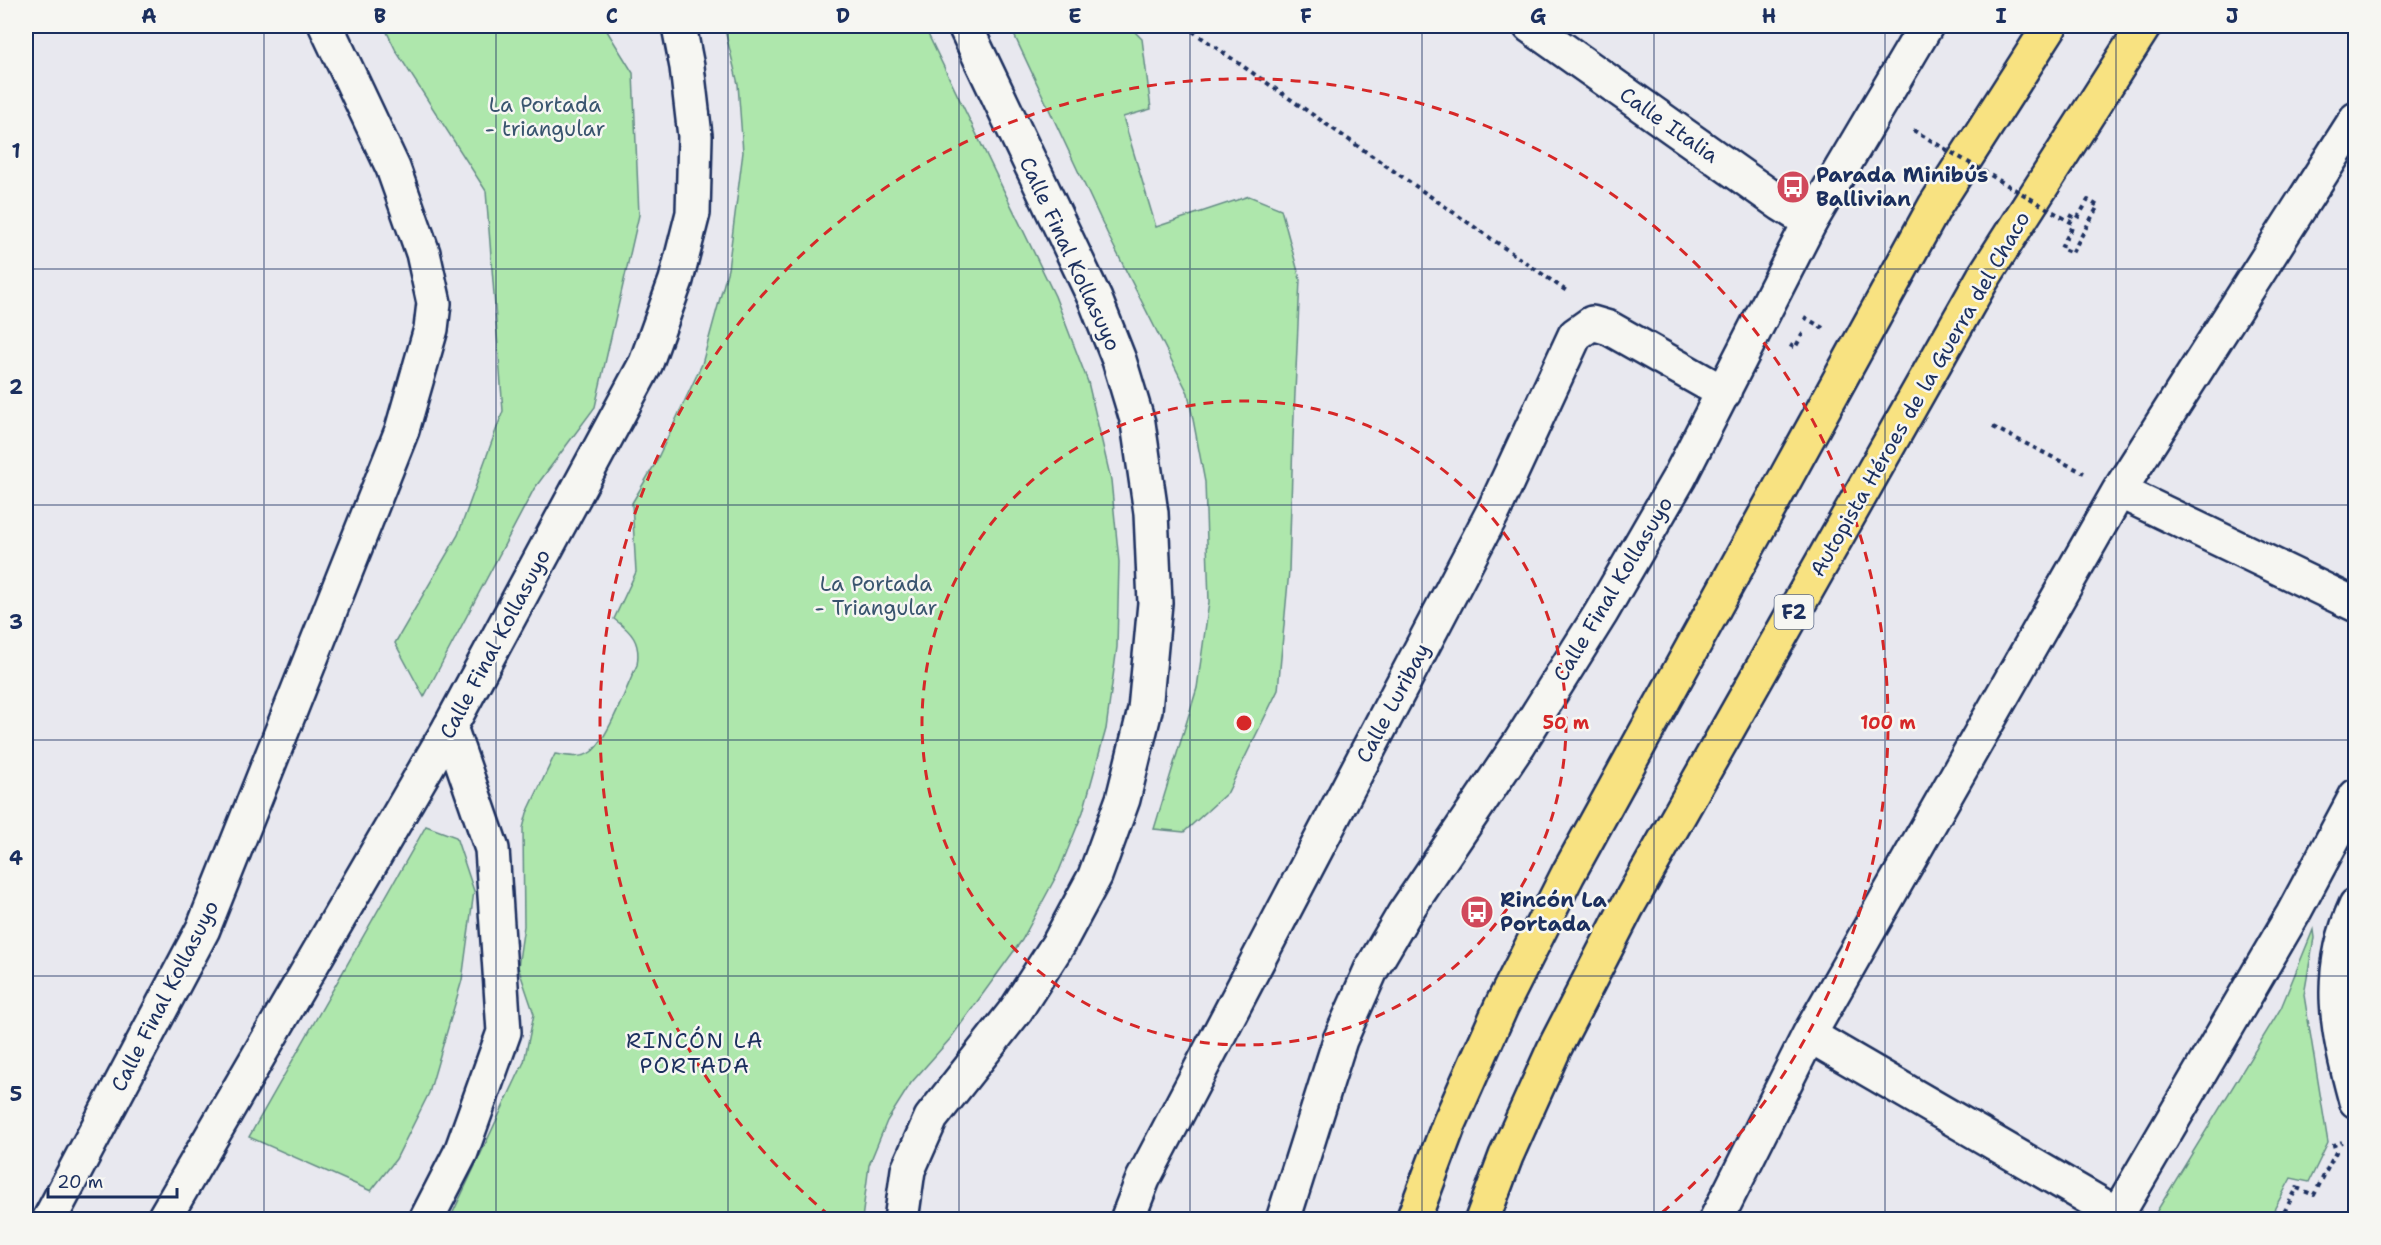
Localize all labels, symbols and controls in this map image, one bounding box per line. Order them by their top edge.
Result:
text: A [141,3,157,29]
text: B [374,3,386,29]
text: C [606,3,618,29]
text: D [836,3,850,29]
text: E [1068,3,1082,29]
text: F [1300,3,1312,29]
text: G [1530,3,1546,29]
text: H [1762,3,1776,29]
text: I [1995,3,2007,29]
text: J [2226,3,2239,29]
street label: Calle Italia [1614,81,1724,169]
park label: La Portada - triangular [485,91,605,143]
text: 1 [11,138,21,164]
street label: Calle Final Kollasuyo [1013,152,1127,356]
place label: Parada Minibús Ballivian [1816,161,1988,213]
bus stop icon: Parada Minibús Ballivian [1775,169,1811,205]
street label: Autopista Héroes de la Guerra del Chaco [1804,206,2036,582]
text: 2 [9,374,23,400]
street label: Calle Final Kollasuyo [1547,491,1679,687]
street label: Calle Final Kollasuyo [433,544,557,744]
park label: La Portada - Triangular [815,570,937,622]
road number: F2 [1774,595,1814,629]
text: 3 [9,609,23,635]
street label: Calle Luribay [1350,638,1436,768]
text: 50 m [1543,711,1590,735]
text: 100 m [1860,711,1916,735]
centre of rings [1234,713,1254,733]
text: 4 [9,845,23,871]
place label: Rincón La Portada [1500,886,1608,938]
bus stop icon: Rincón La Portada [1459,894,1495,930]
street label: Calle Final Kollasuyo [105,896,225,1096]
district label: RINCÓN LA PORTADA [626,1026,764,1080]
text: 5 [10,1081,22,1107]
scale bar [48,1161,177,1199]
text: 20 m [57,1170,103,1194]

